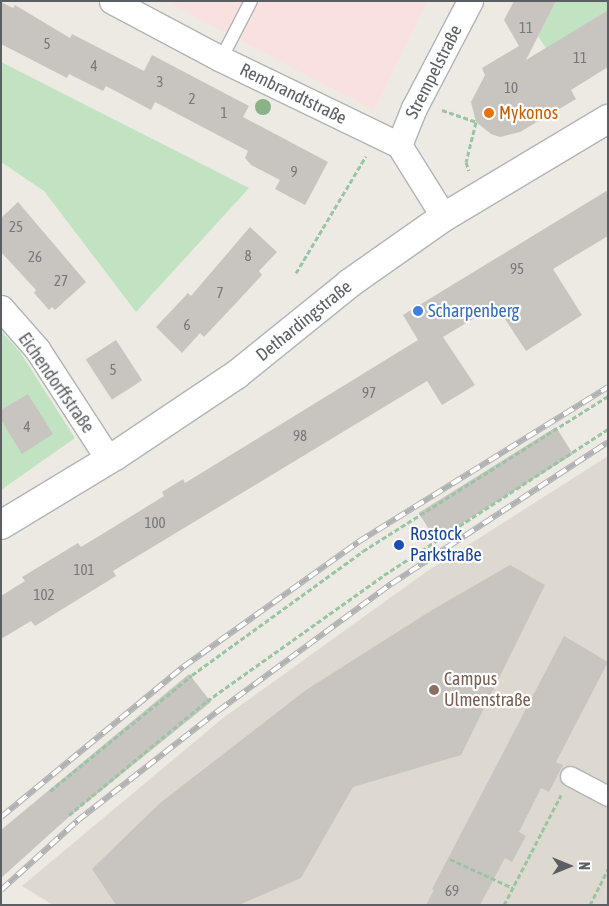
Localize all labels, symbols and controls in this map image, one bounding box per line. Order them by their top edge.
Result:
house number: 11 [519,19,533,37]
street label: Strempelstraße [401,22,467,122]
house number: 5 [43,35,51,53]
house number: 11 [573,49,587,67]
house number: 4 [90,57,98,75]
street label: Rembrandtstraße [236,59,350,129]
house number: 3 [156,73,164,91]
house number: 10 [504,79,518,97]
house number: 2 [188,90,196,108]
place label: Mykonos [499,102,558,124]
house number: 1 [220,104,228,122]
marker: Mykonos [483,107,495,119]
house number: 9 [290,163,298,181]
house number: 25 [9,218,23,236]
house number: 8 [244,247,252,265]
house number: 26 [28,248,42,266]
house number: 95 [510,260,524,278]
house number: 27 [54,272,68,290]
street label: Dethardingstraße [252,276,356,366]
house number: 7 [216,284,224,302]
place label: Scharpenberg [428,300,519,322]
marker: Scharpenberg [412,305,424,317]
house number: 6 [183,316,191,334]
street label: Eichendorffstraße [13,329,99,437]
house number: 5 [109,361,117,379]
house number: 97 [362,384,376,402]
house number: 4 [23,418,31,436]
house number: 98 [293,427,307,445]
house number: 100 [144,514,166,532]
place label: Rostock Parkstraße [410,524,482,566]
marker: Rostock Parkstraße [392,538,406,552]
house number: 101 [73,561,95,579]
house number: 102 [33,586,55,604]
place label: Campus Ulmenstraße [444,669,531,712]
marker: Campus Ulmenstraße [428,684,440,696]
north arrow [544,841,594,891]
text: N [576,862,592,870]
house number: 69 [445,882,459,900]

